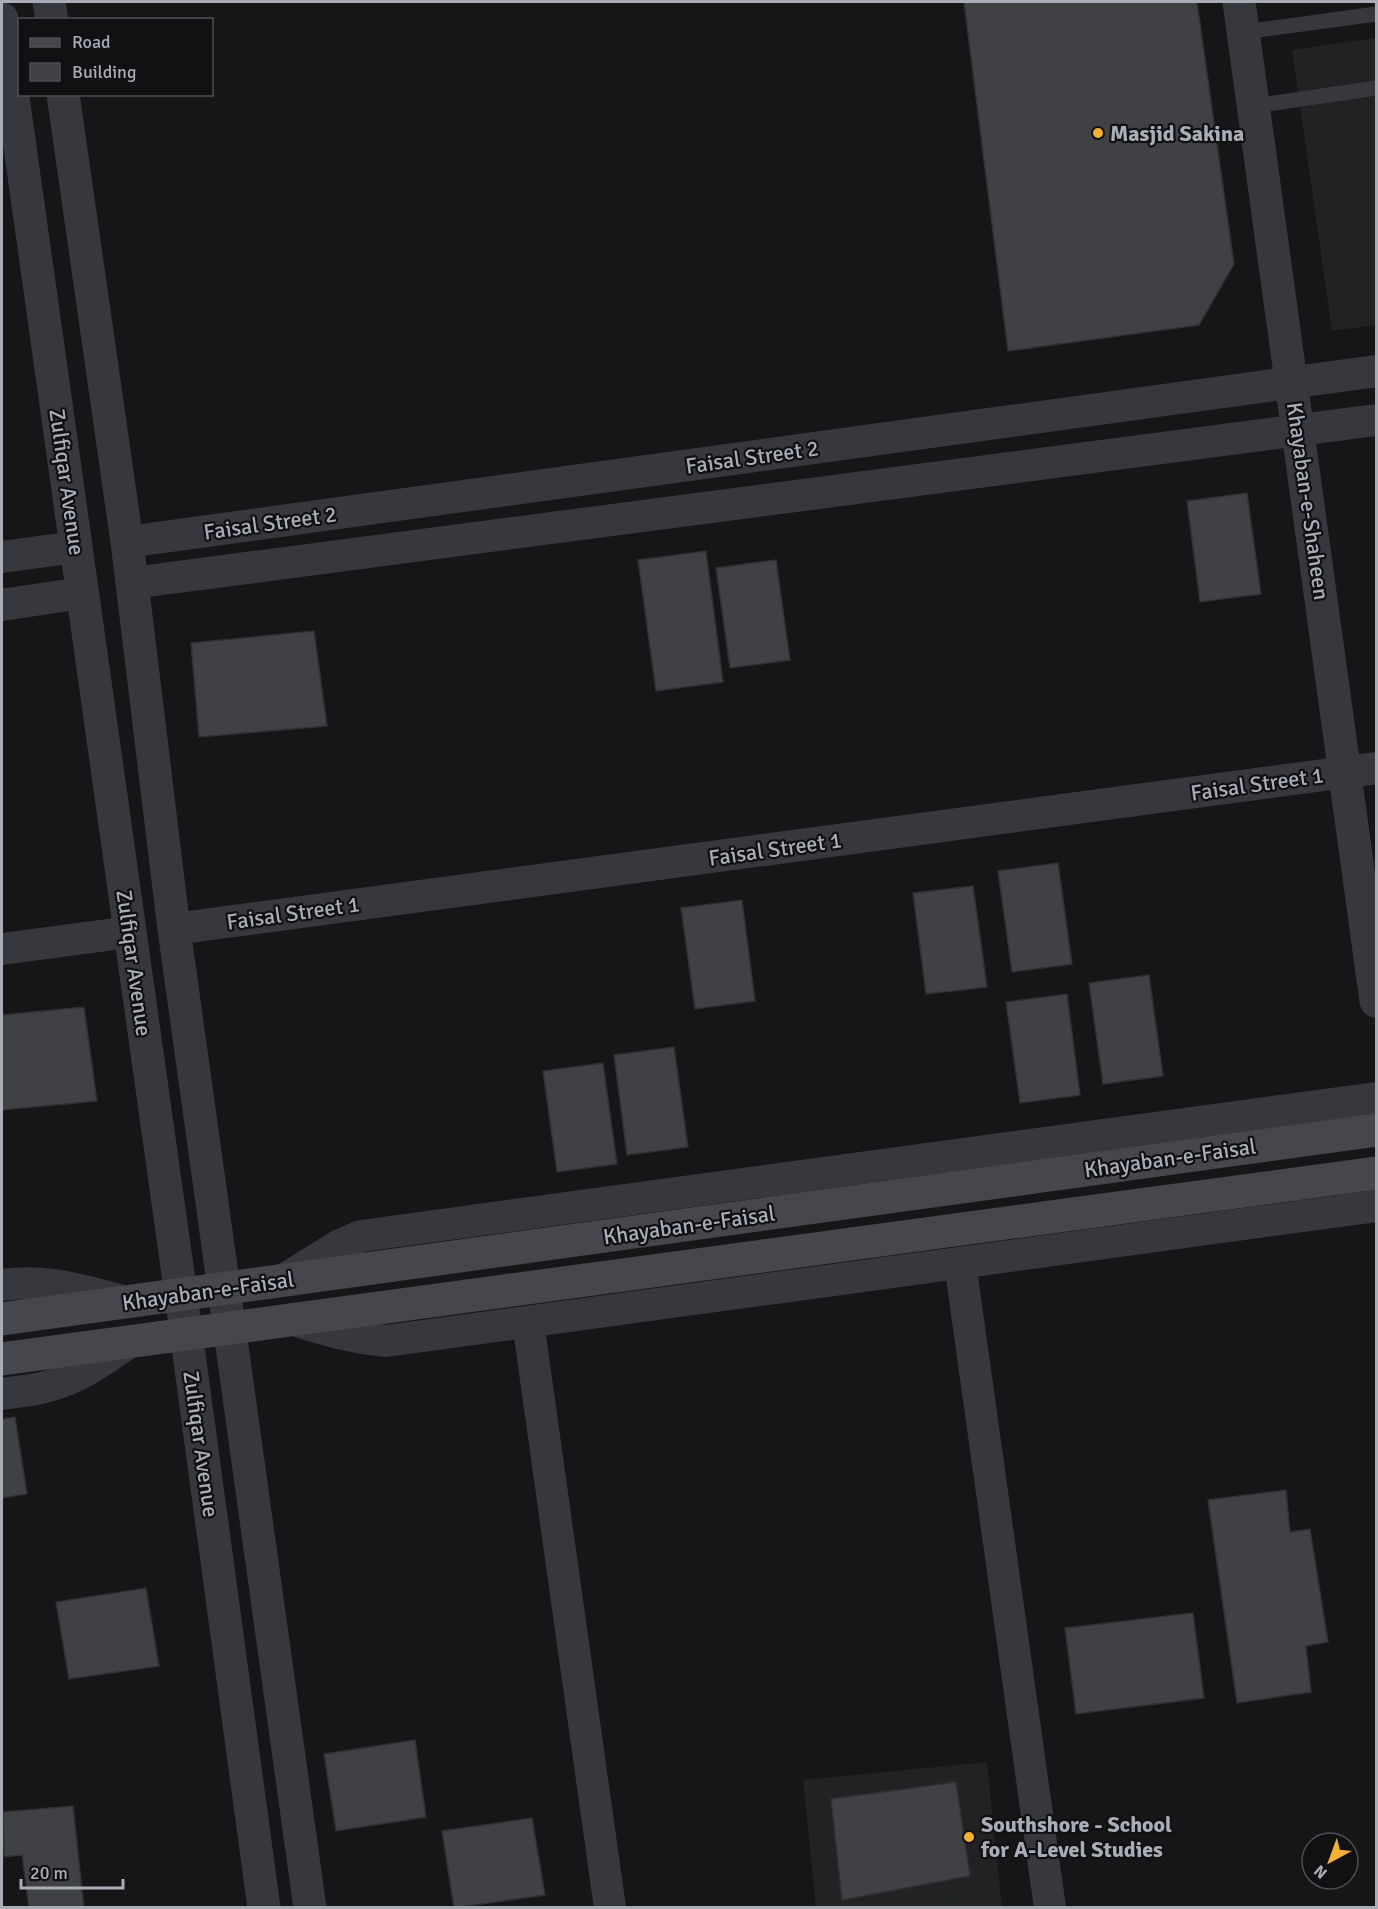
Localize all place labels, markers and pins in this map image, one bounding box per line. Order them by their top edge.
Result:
place label: Masjid Sakina [1110,120,1244,147]
marker: Masjid Sakina [1091,126,1105,140]
place label: Southshore - School for A-Level Studies [980,1811,1172,1863]
marker: Southshore - School for A-Level Studies [962,1830,976,1844]

